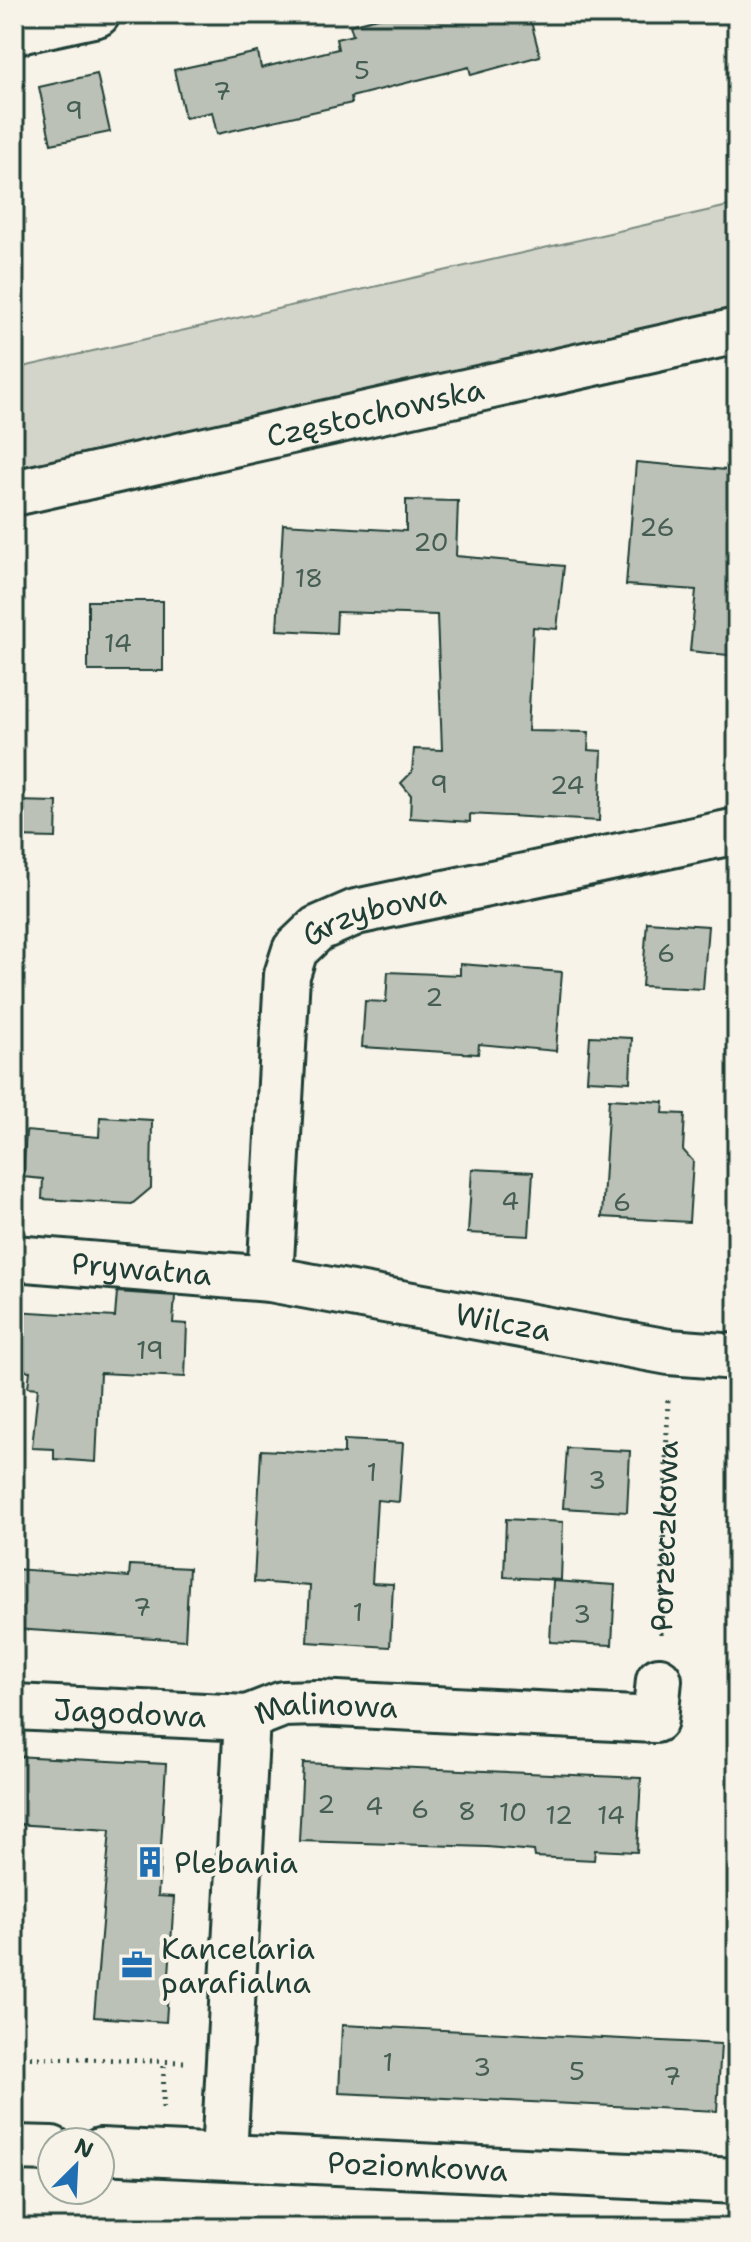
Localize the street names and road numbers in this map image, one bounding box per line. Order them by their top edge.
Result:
street label: Częstochowska [262,368,488,456]
street label: Grzybowa [291,873,450,955]
street label: Prywatna [70,1242,214,1295]
street label: Wilcza [452,1293,555,1351]
street label: Porzeczkowa [641,1440,687,1632]
street label: Malinowa [248,1682,399,1734]
street label: Jagodowa [52,1688,208,1737]
street label: Poziomkowa [326,2141,509,2191]

